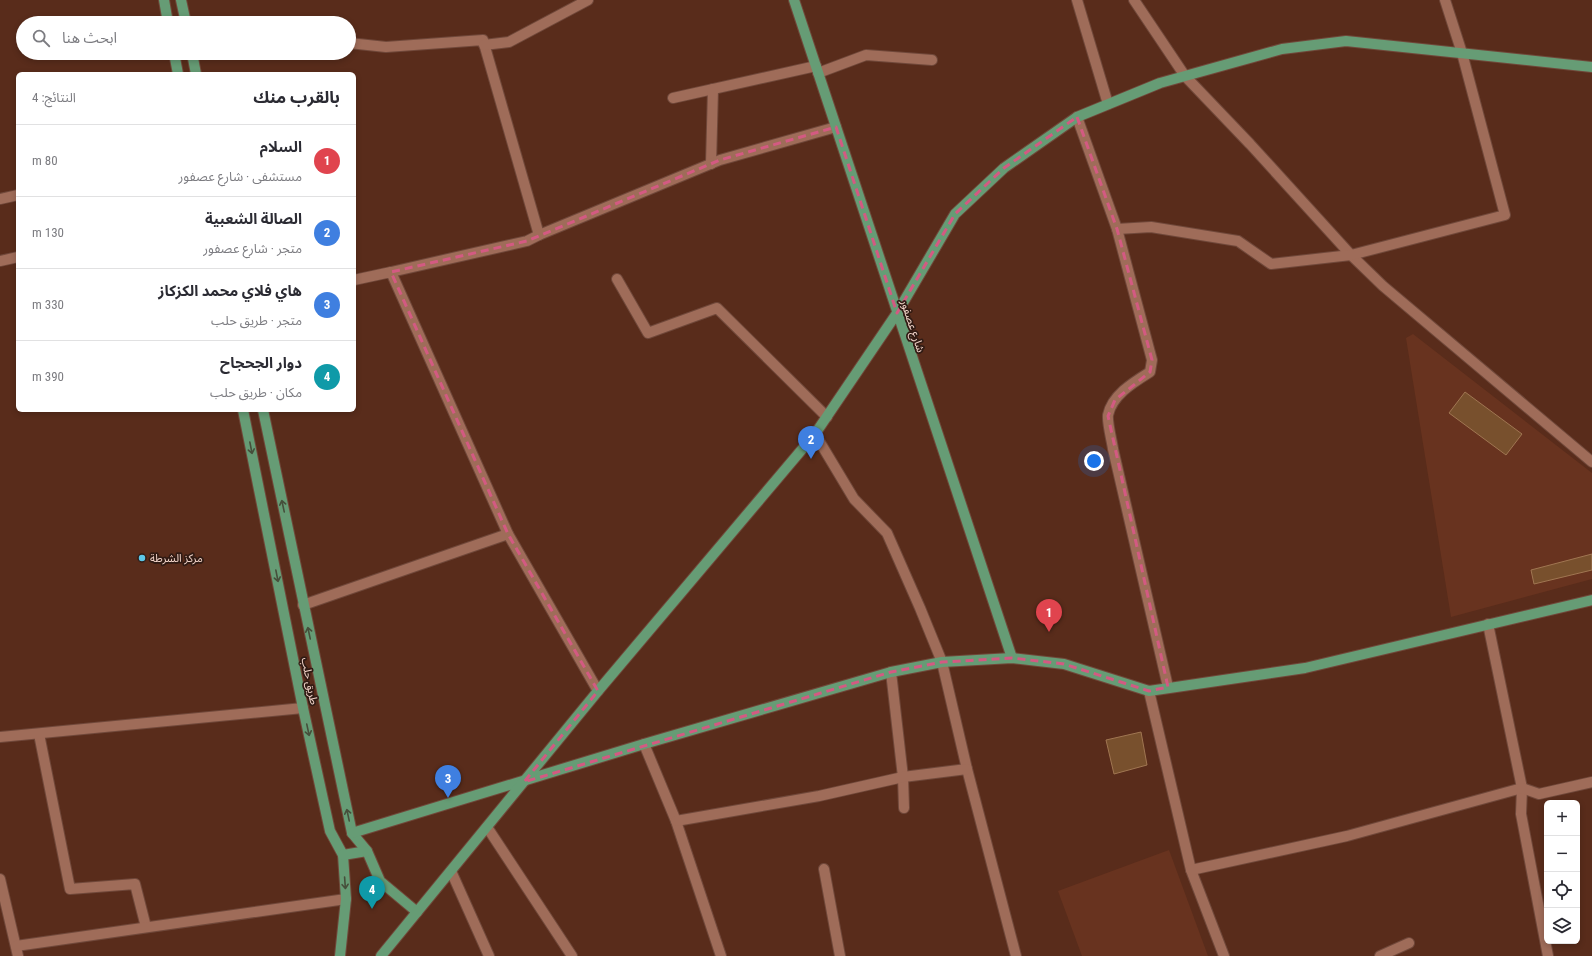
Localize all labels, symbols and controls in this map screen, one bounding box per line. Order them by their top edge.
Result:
search box [16,16,356,60]
icon: search [30,27,52,49]
text: ابحث هنا [62,29,117,47]
text: بالقرب منك [253,87,340,107]
text: النتائج: 4 [32,90,76,105]
text: السلام [260,138,302,156]
text: 80 m [32,153,58,168]
text: 1 [324,153,330,168]
text: مستشفى · شارع عصفور [179,169,302,184]
text: الصالة الشعبية [205,210,302,228]
text: 130 m [32,225,64,240]
text: 2 [324,225,330,240]
text: متجر · شارع عصفور [203,241,302,256]
text: هاي فلاي محمد الكزكاز [158,282,302,300]
text: 330 m [32,297,64,312]
text: 3 [324,297,330,312]
street label: شارع عصفور [897,297,927,355]
text: متجر · طريق حلب [211,313,302,328]
text: دوار الجحجاح [220,354,302,372]
text: 390 m [32,369,64,384]
text: 4 [324,369,330,384]
text: مكان · طريق حلب [210,385,302,400]
pin: 2 [798,426,824,459]
one-way arrow [247,441,255,454]
your location [1084,451,1104,471]
one-way arrow [278,500,286,513]
place label: مركز الشرطة [150,552,203,565]
marker: مركز الشرطة [137,553,147,563]
one-way arrow [273,569,281,582]
pin: 1 [1036,599,1062,632]
one-way arrow [305,627,313,640]
street label: طريق حلب [298,656,320,706]
one-way arrow [305,724,313,737]
pin: 3 [435,765,461,798]
map controls [1544,800,1580,944]
button: + [1544,800,1580,836]
one-way arrow [344,809,352,822]
button: − [1544,836,1580,872]
button: locate [1544,872,1580,908]
one-way arrow [342,876,349,889]
pin: 4 [359,876,385,909]
button: layers [1544,908,1580,944]

